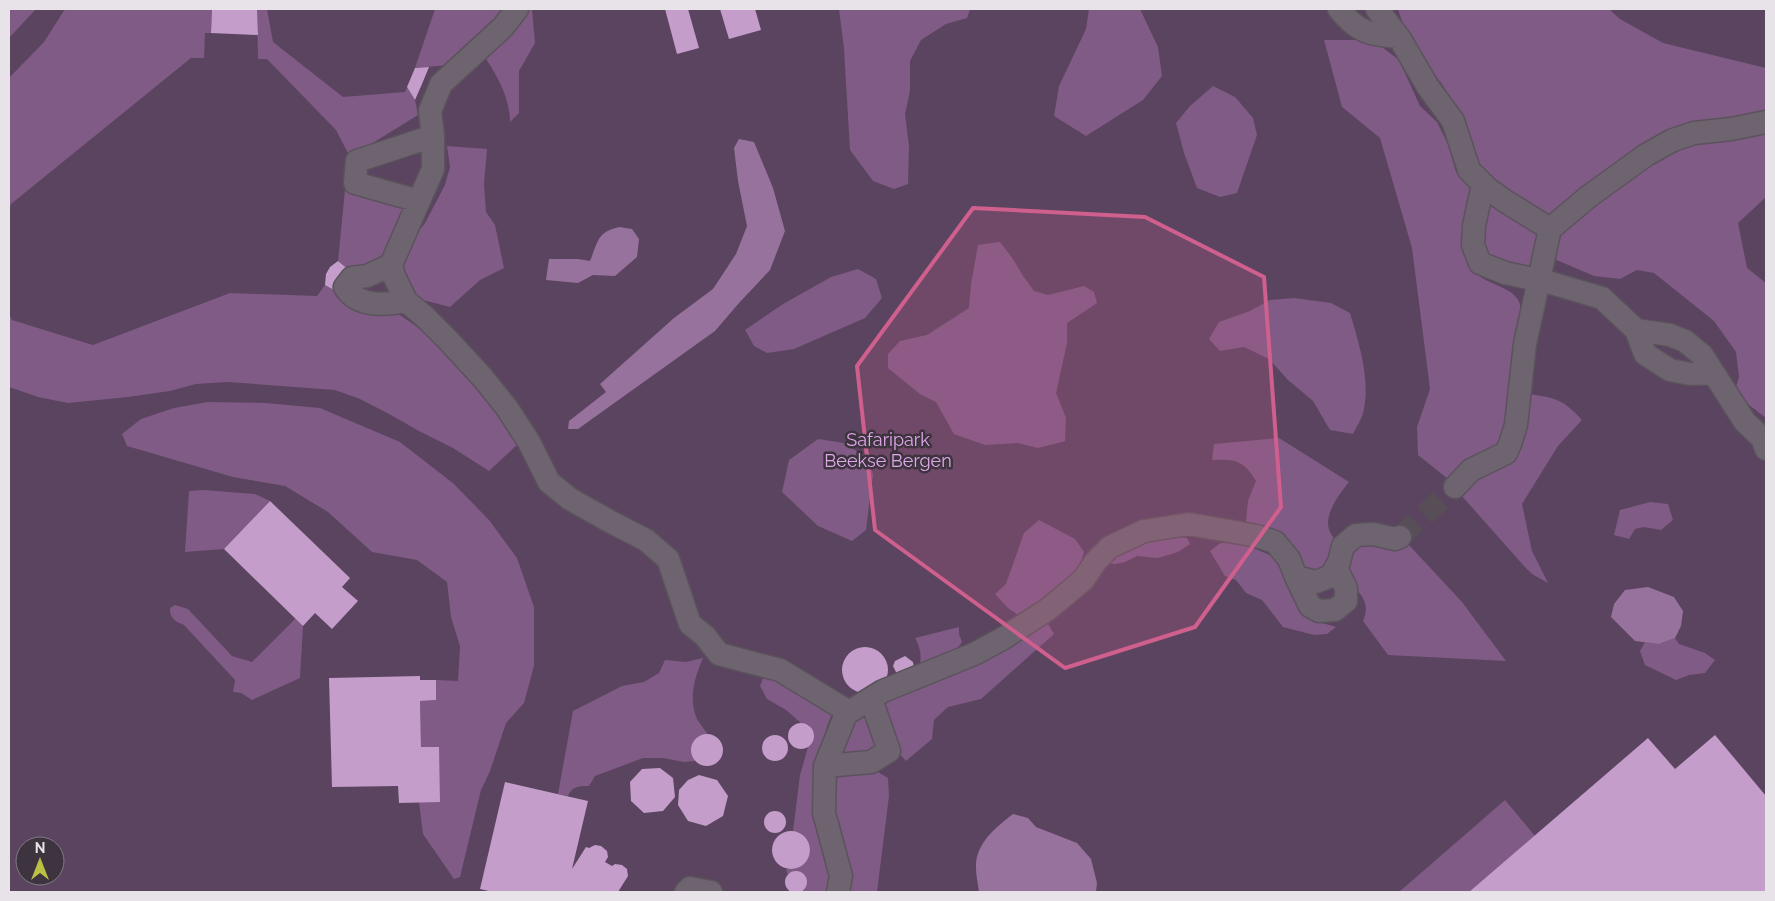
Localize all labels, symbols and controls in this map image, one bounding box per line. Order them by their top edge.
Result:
park label: Safaripark Beekse Bergen [824,429,952,471]
north arrow [15,836,65,886]
text: N [35,840,45,856]

